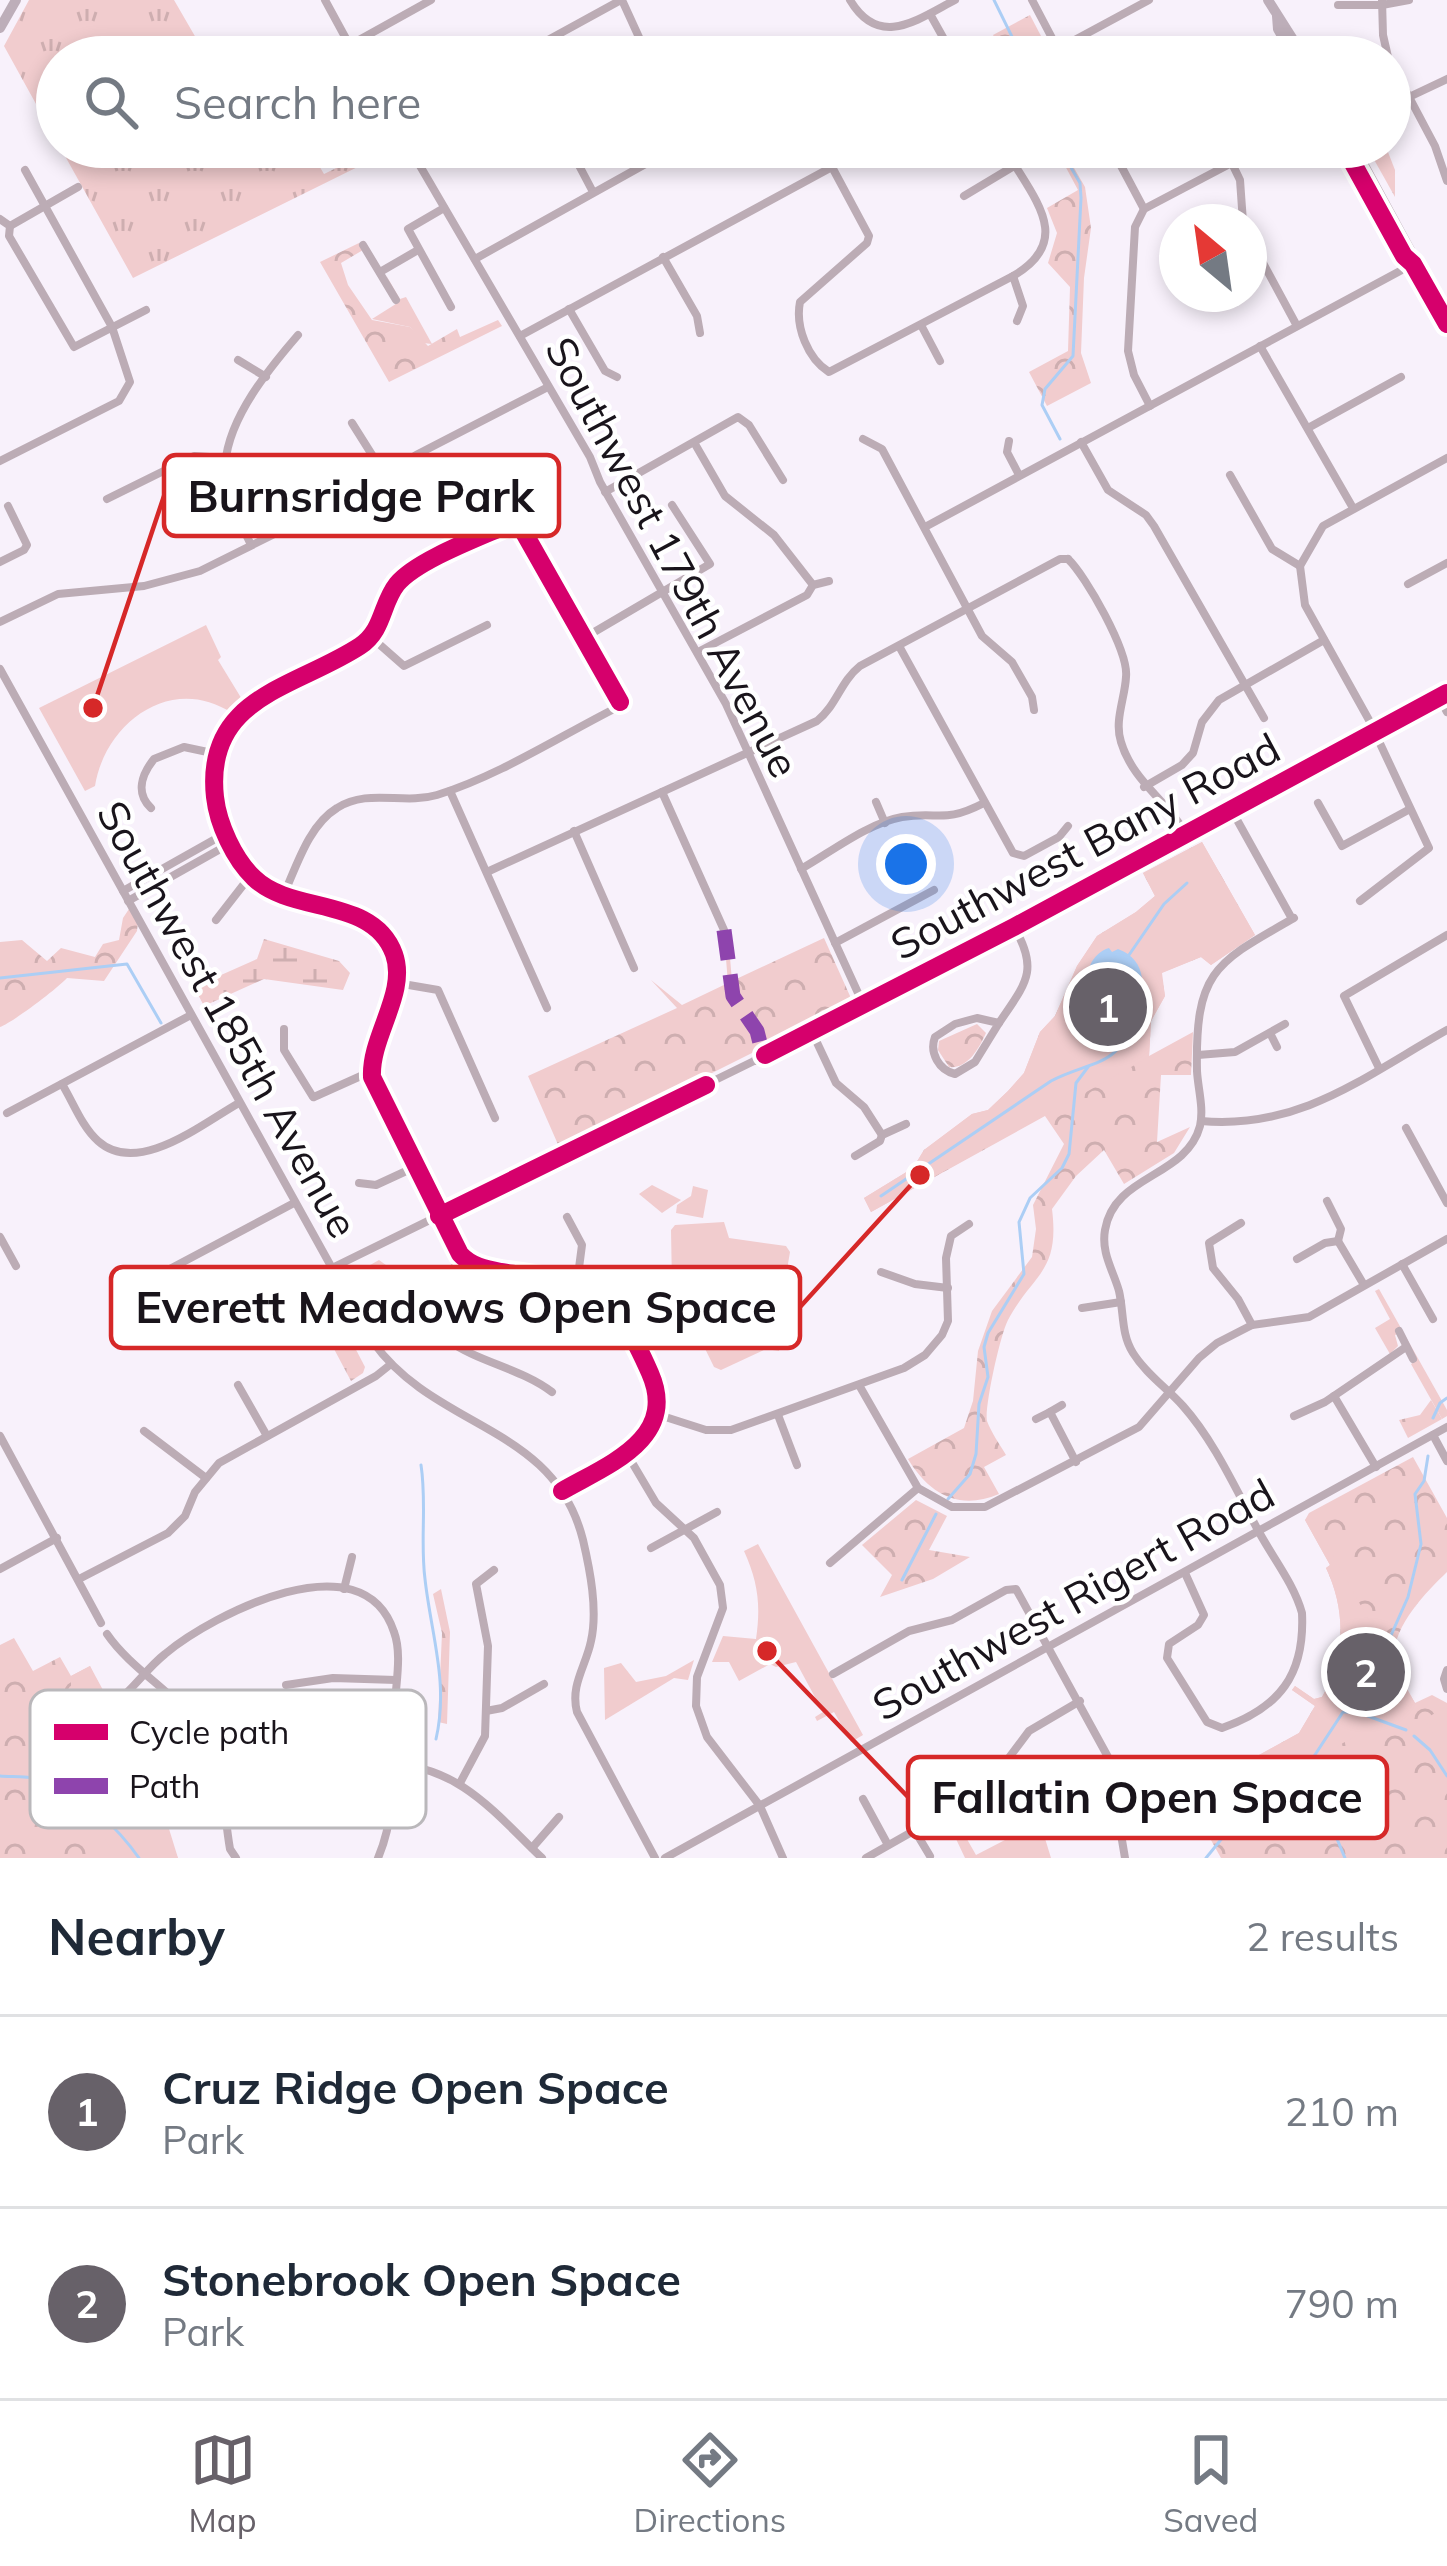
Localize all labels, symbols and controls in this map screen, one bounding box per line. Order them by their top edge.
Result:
search box [36,36,1411,168]
icon: search [78,69,144,135]
text: Search here [174,74,421,130]
north arrow [1159,204,1267,312]
street label: Southwest 179th Avenue [534,328,812,786]
callout: Burnsridge Park [164,455,559,536]
text: Burnsridge Park [188,467,536,523]
street label: Southwest Bany Road [881,721,1289,971]
street label: Southwest 185th Avenue [86,791,370,1247]
your location [876,834,936,894]
pin: 1 [1069,962,1147,1052]
callout: Everett Meadows Open Space [111,1267,800,1348]
text: Everett Meadows Open Space [135,1278,777,1334]
street label: Southwest Rigert Road [863,1466,1283,1732]
pin: 2 [1327,1627,1405,1717]
legend [30,1690,426,1828]
text: Cycle path [129,1711,289,1752]
callout: Fallatin Open Space [908,1757,1387,1838]
text: Path [129,1765,200,1806]
text: Fallatin Open Space [931,1768,1363,1824]
text: Nearby [48,1904,225,1968]
text: 2 results [1246,1912,1399,1961]
text: Cruz Ridge Open Space [162,2059,669,2115]
text: 1 [75,2087,99,2136]
text: 210 m [1284,2087,1399,2136]
text: Park [162,2115,244,2164]
text: Stonebrook Open Space [162,2251,681,2307]
text: 2 [75,2279,99,2328]
text: 790 m [1284,2279,1399,2328]
text: Park [162,2307,244,2356]
tab: Map [189,2427,256,2540]
tab: Directions [634,2427,786,2540]
tab: Saved [1163,2427,1258,2540]

